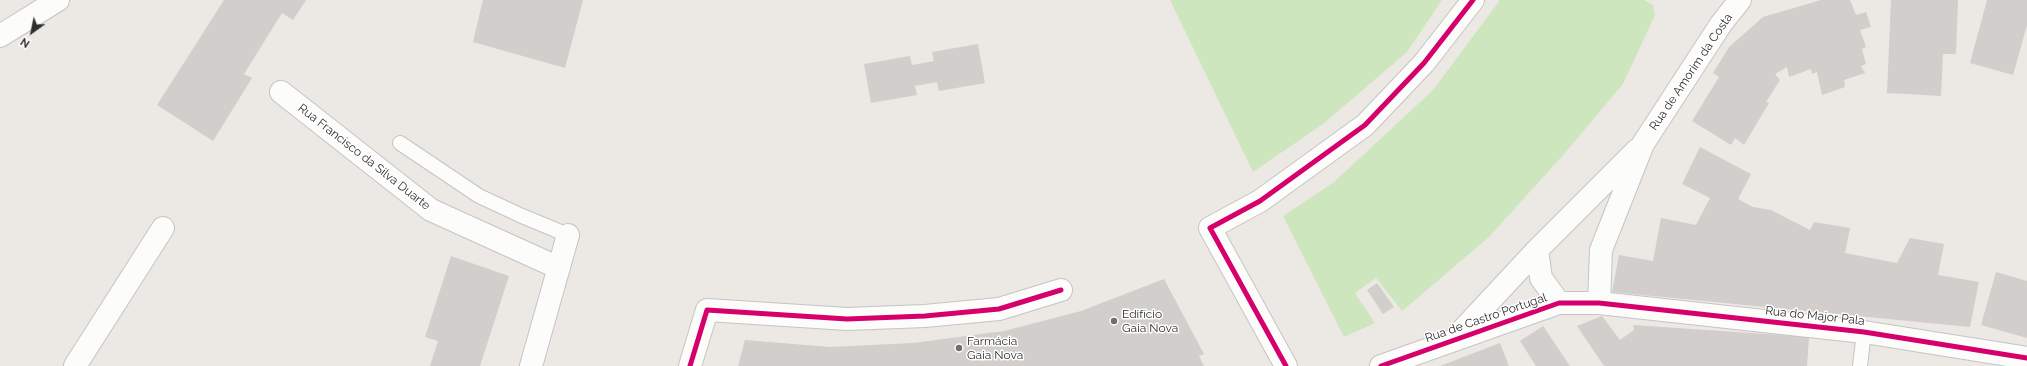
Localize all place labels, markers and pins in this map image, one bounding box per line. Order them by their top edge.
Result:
place label: Edifício Gaia Nova [1122,307,1178,335]
marker: Edifício Gaia Nova [1109,316,1119,326]
place label: Farmácia Gaia Nova [967,334,1023,362]
marker: Farmácia Gaia Nova [954,343,964,353]

